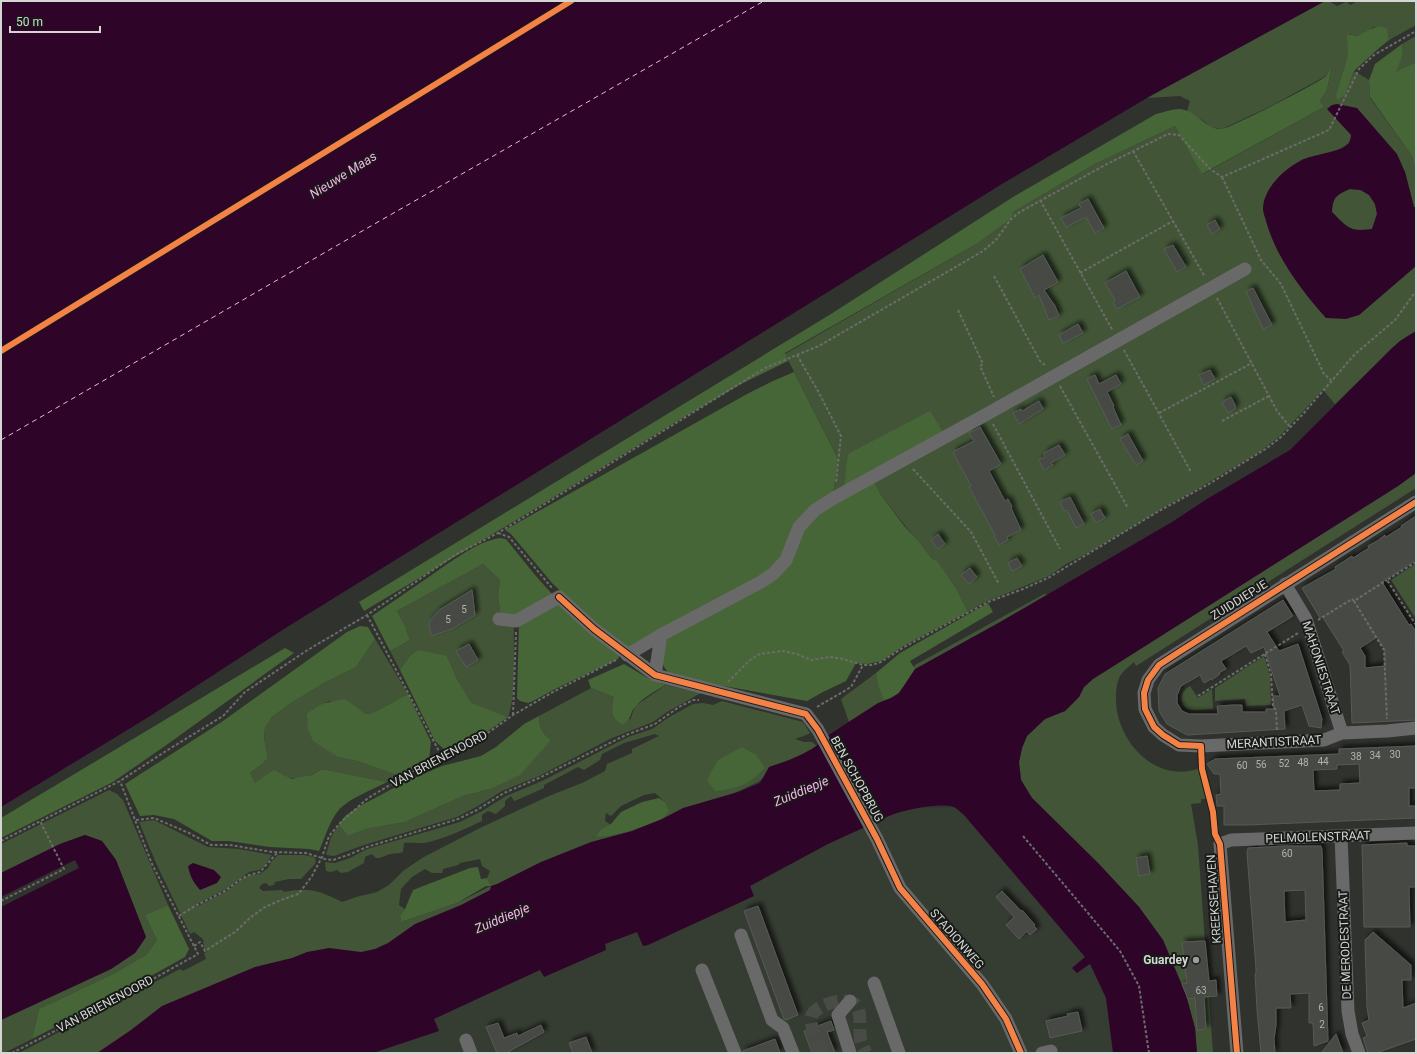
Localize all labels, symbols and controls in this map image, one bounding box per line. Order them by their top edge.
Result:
scale bar [10,8,100,34]
text: 50 m [16,15,43,29]
water label: Nieuwe Maas [307,148,380,202]
street label: ZUIDDIEPJE [1208,577,1270,623]
house number: 5 [461,604,467,615]
house number: 5 [445,614,451,625]
street label: MAHONIESTRAAT [1299,619,1343,717]
street label: VAN BRIENENOORD [388,728,490,790]
street label: MERANTISTRAAT [1226,733,1322,751]
street label: BEN SCHOPBRUG [828,734,886,824]
house number: 30 [1389,749,1401,760]
house number: 34 [1369,750,1381,761]
house number: 38 [1350,751,1362,762]
house number: 44 [1317,756,1329,767]
house number: 48 [1297,757,1309,768]
house number: 52 [1278,758,1290,769]
house number: 56 [1255,759,1267,770]
house number: 60 [1236,760,1248,771]
water label: Zuiddiepje [770,773,831,810]
street label: PELMOLENSTRAAT [1265,828,1371,846]
house number: 60 [1281,848,1293,859]
street label: KREEKSEHAVEN [1204,854,1224,944]
street label: DE MERODESTRAAT [1336,890,1354,1000]
water label: Zuiddiepje [471,900,532,937]
street label: STADIONWEG [927,906,987,972]
place label: Guardey [1143,953,1189,967]
marker: Guardey [1191,955,1201,965]
street label: VAN BRIENENOORD [54,973,156,1035]
house number: 63 [1195,985,1207,996]
house number: 6 [1318,1002,1324,1013]
house number: 2 [1319,1019,1325,1030]

